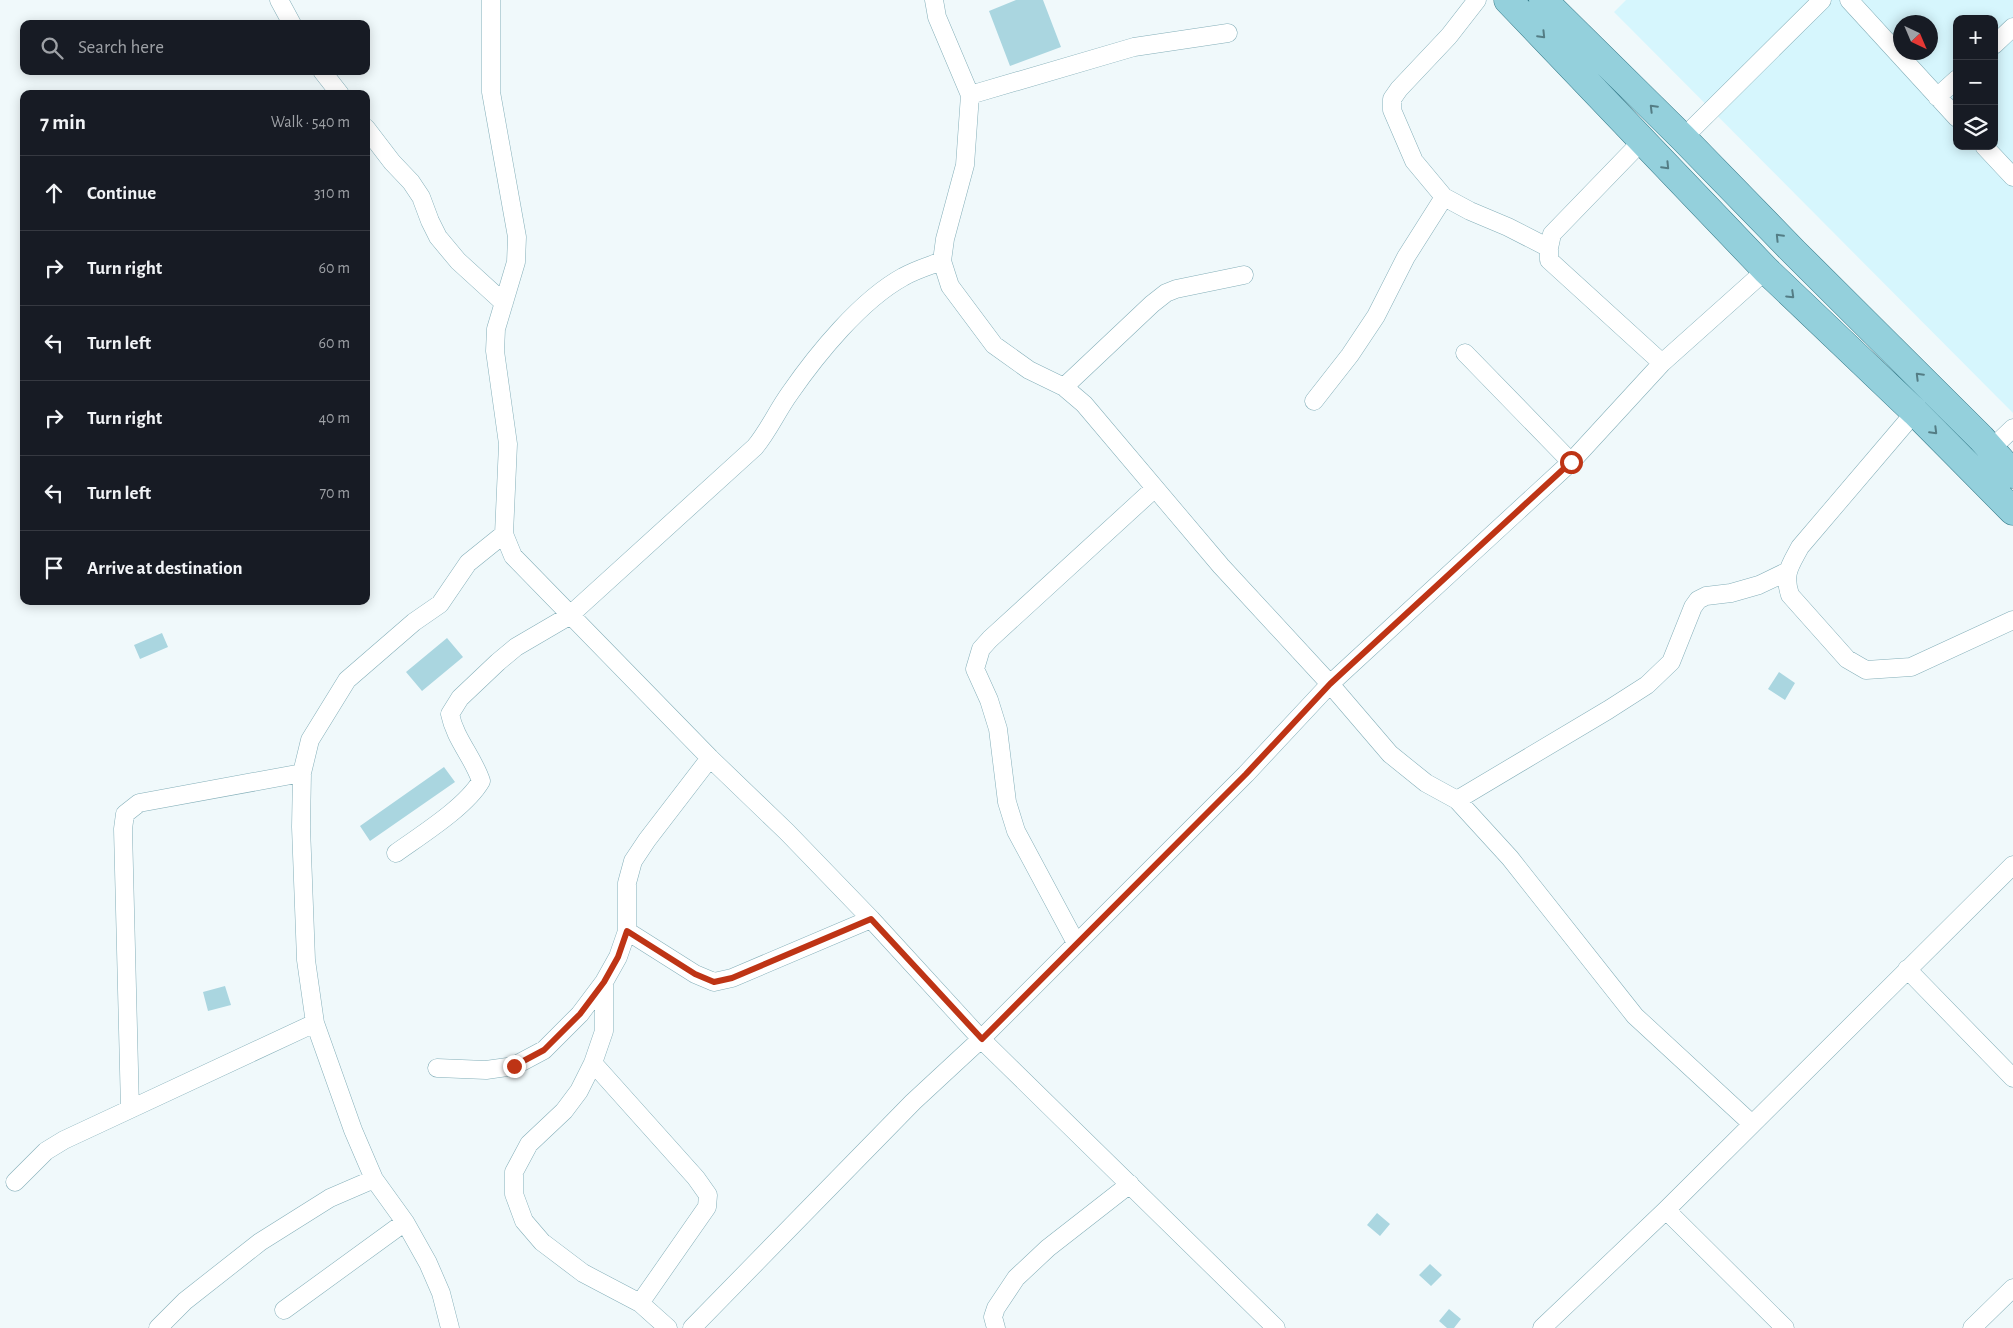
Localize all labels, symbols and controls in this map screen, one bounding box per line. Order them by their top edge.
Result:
north arrow [1893,15,1938,60]
map controls [1953,15,1998,150]
button: + [1953,15,1998,60]
search box [20,20,370,75]
one-way arrow [1536,30,1545,39]
icon: search [38,34,66,62]
text: Search here [78,38,164,57]
button: − [1953,60,1998,105]
one-way arrow [1650,105,1659,114]
button: layers [1953,105,1998,150]
text: 7 min [40,112,86,133]
text: Walk · 540 m [271,114,350,130]
one-way arrow [1660,160,1669,169]
icon: ahead [40,179,68,207]
text: Continue [87,184,156,203]
text: 310 m [314,185,350,201]
one-way arrow [1776,233,1785,242]
icon: right [40,254,68,282]
text: Turn right [87,259,162,278]
text: 60 m [319,260,350,276]
one-way arrow [1786,289,1795,298]
icon: left [40,329,68,357]
text: Turn left [87,334,151,353]
text: 60 m [319,335,350,351]
one-way arrow [1915,373,1924,382]
icon: right [40,404,68,432]
text: Turn right [87,409,162,428]
text: 40 m [318,410,350,426]
one-way arrow [1928,426,1937,435]
route start [1560,451,1583,474]
icon: left [40,479,68,507]
text: Turn left [87,484,151,503]
text: 70 m [319,485,350,501]
icon: arrive [40,554,68,582]
text: Arrive at destination [87,559,243,578]
route end [503,1055,526,1078]

